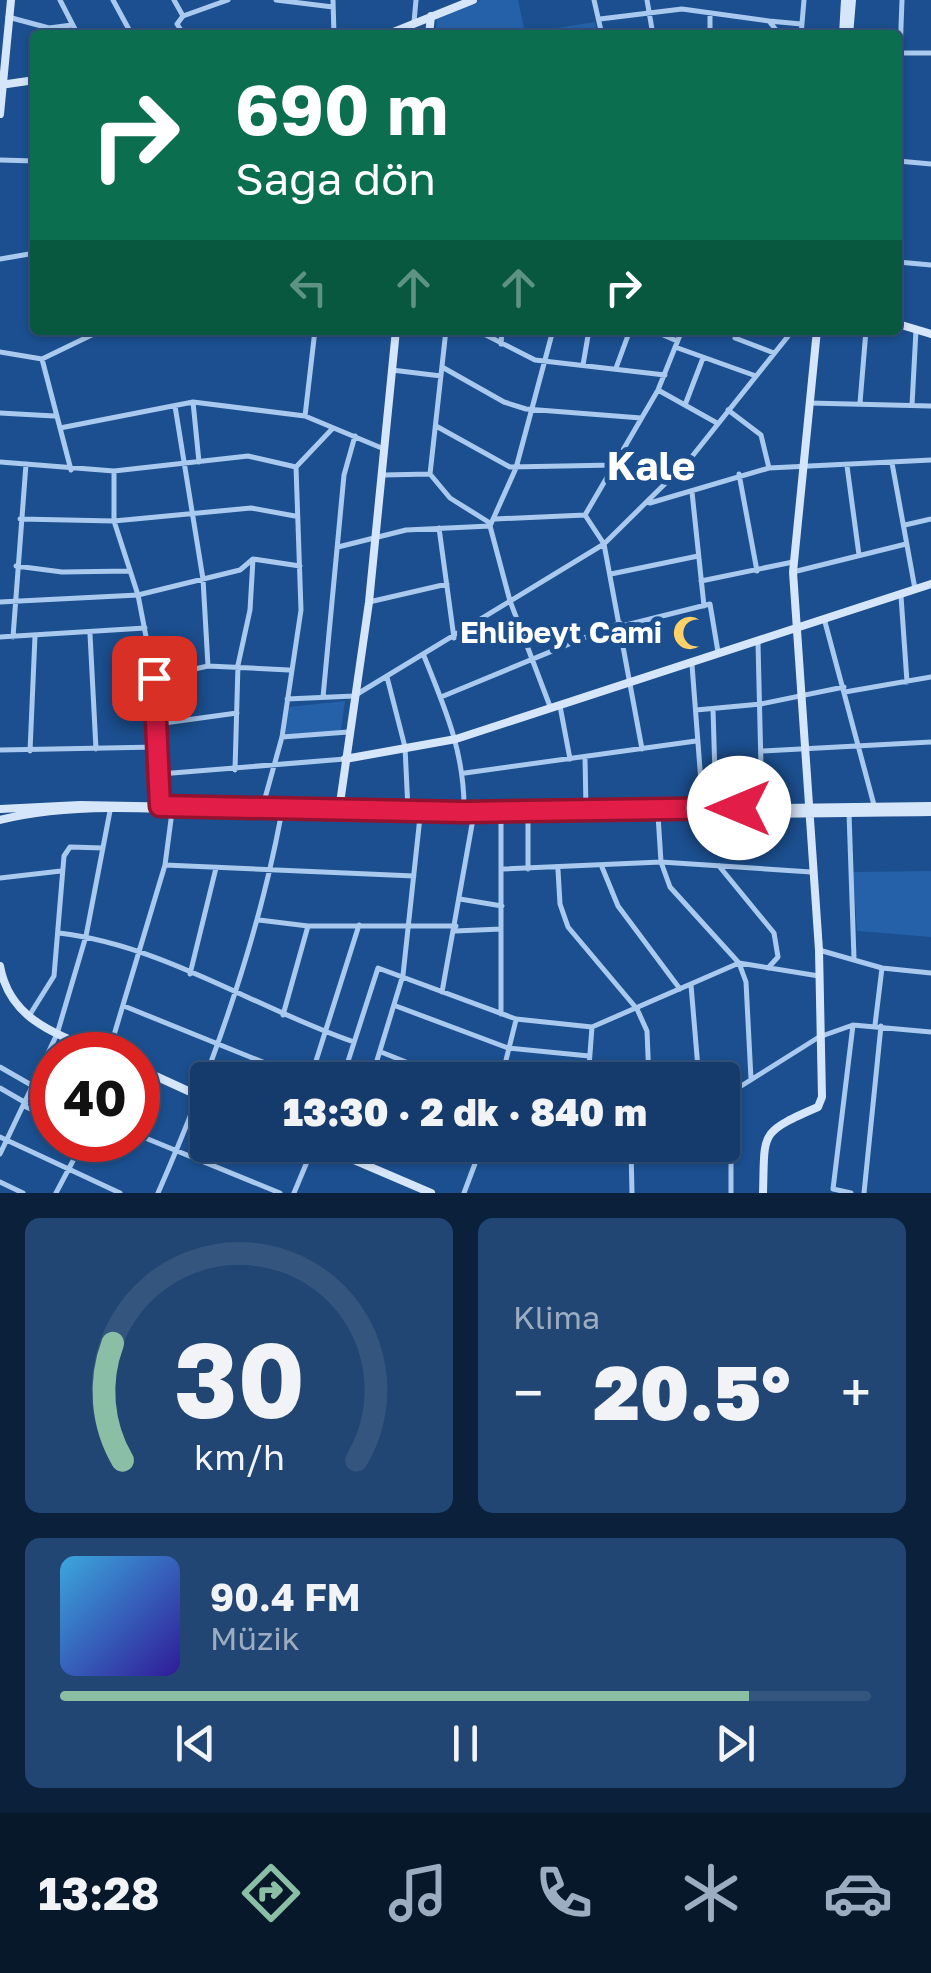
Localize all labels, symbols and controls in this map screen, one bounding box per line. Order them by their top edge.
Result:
text: 690 m [235,66,448,150]
icon: right [70,70,200,200]
text: Sağa dön [235,151,436,205]
icon: left [281,260,336,315]
icon: ahead [386,260,441,315]
icon: ahead [491,260,546,315]
icon: right [596,260,651,315]
district label: Kale [607,441,695,489]
place label: Ehlibeyt Cami [460,614,662,650]
mosque icon: Ehlibeyt Cami [671,614,709,652]
pin [112,636,197,721]
icon: arrive [127,651,182,706]
position arrow [687,756,791,860]
speed limit sign: 40 [30,1032,160,1162]
text: 13:30 · 2 dk · 840 m [283,1089,647,1134]
text: Klima [513,1298,600,1336]
text: 30 [173,1316,305,1441]
text: 20.5° [593,1346,791,1437]
text: − [513,1359,543,1425]
text: + [841,1359,871,1425]
text: km/h [194,1435,284,1478]
text: 90.4 FM [210,1574,361,1619]
text: Müzik [210,1619,300,1657]
icon: previous [168,1716,223,1771]
icon: pause [438,1716,493,1771]
icon: next [708,1716,763,1771]
icon: directions [236,1858,306,1928]
icon: music [383,1858,453,1928]
icon: phone [529,1858,599,1928]
icon: climate [676,1858,746,1928]
icon: car [823,1858,893,1928]
text: 13:28 [38,1866,160,1920]

